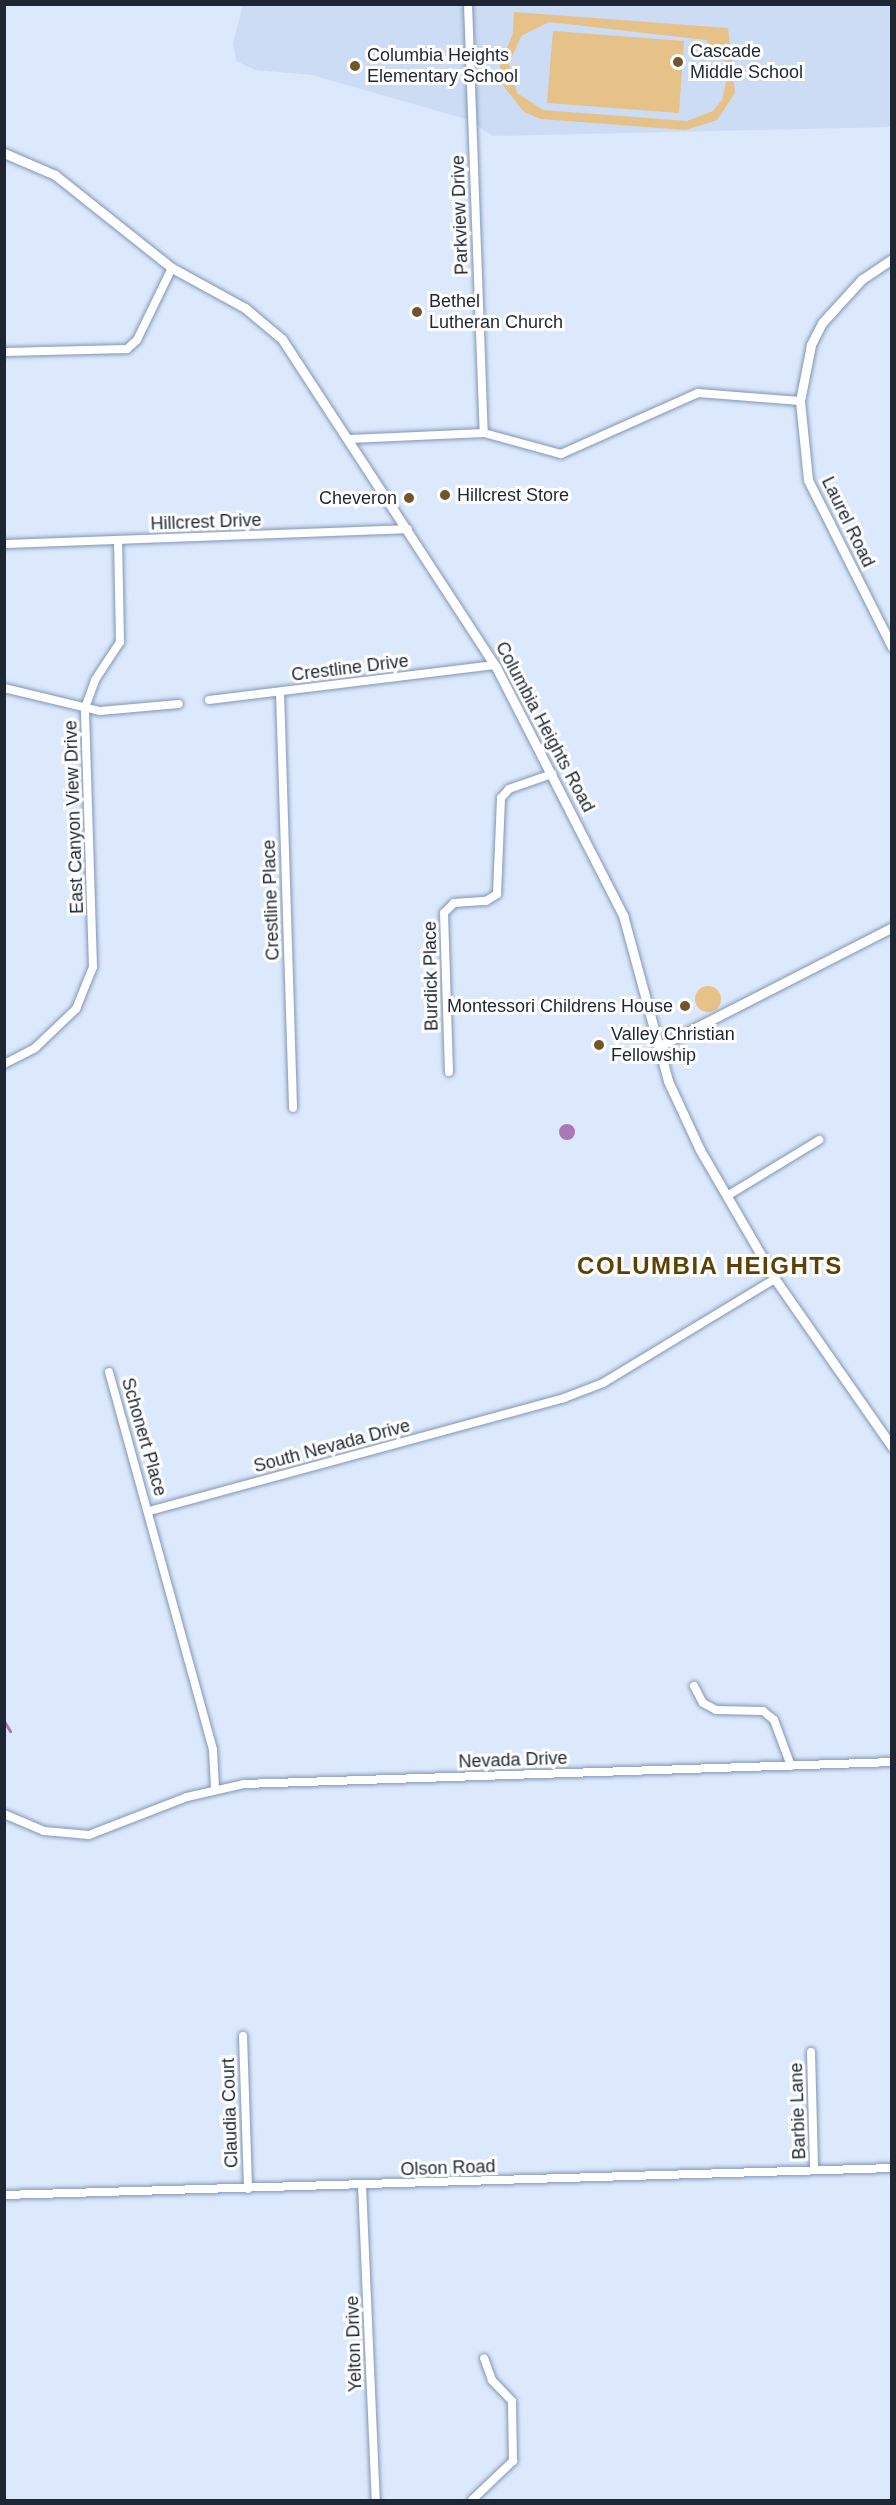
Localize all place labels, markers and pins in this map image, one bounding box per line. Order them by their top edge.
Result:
place label: Cascade Middle School [690,41,803,84]
place label: Columbia Heights Elementary School [367,45,518,88]
marker: Cascade Middle School [671,55,685,69]
marker: Columbia Heights Elementary School [348,59,362,73]
place label: Bethel Lutheran Church [429,291,563,334]
marker: Bethel Lutheran Church [410,305,424,319]
place label: Hillcrest Store [457,484,569,506]
place label: Cheveron [319,487,397,509]
marker: Hillcrest Store [438,488,452,502]
marker: Cheveron [402,491,416,505]
place label: Montessori Childrens House [447,995,673,1017]
marker: Montessori Childrens House [678,999,692,1013]
place label: Valley Christian Fellowship [611,1024,735,1066]
marker: Valley Christian Fellowship [592,1038,606,1052]

